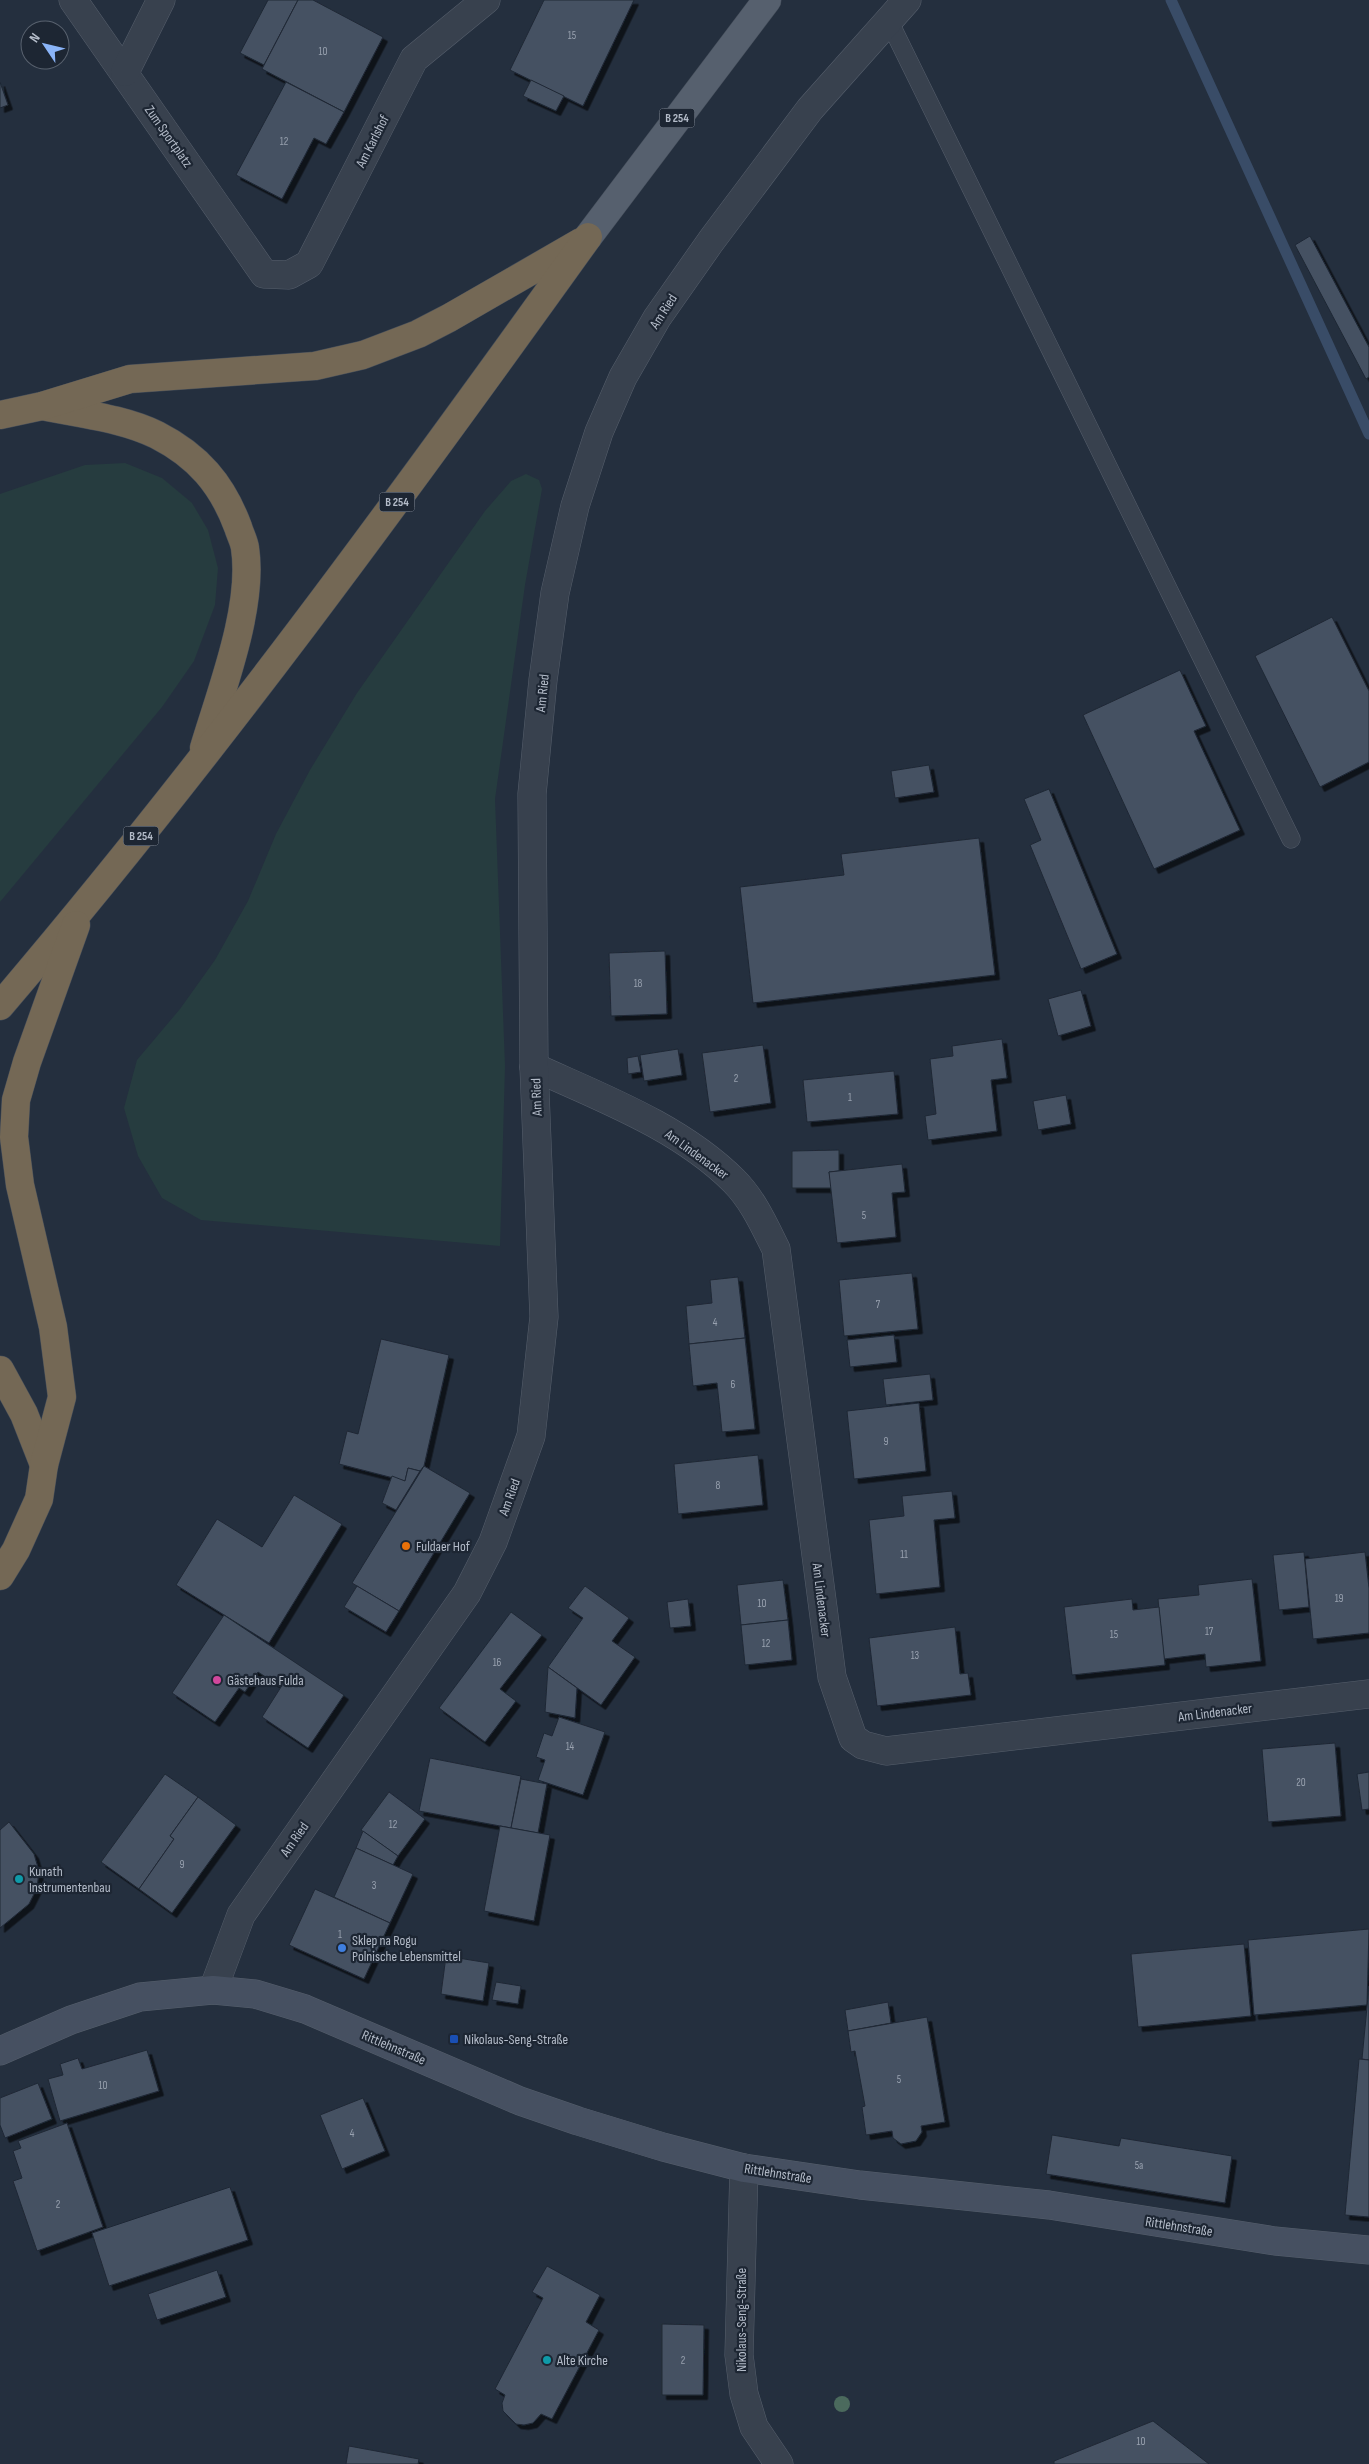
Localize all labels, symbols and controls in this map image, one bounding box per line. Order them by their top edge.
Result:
north arrow [20,20,70,70]
house number: 15 [568,29,576,42]
text: N [26,30,44,46]
house number: 10 [319,45,327,58]
street label: Zum Sportplatz [141,102,196,171]
road number: B 254 [660,109,694,128]
street label: Am Karlshof [352,111,393,171]
house number: 12 [280,135,289,148]
street label: Am Ried [645,291,681,333]
road number: B 254 [380,492,414,512]
street label: Am Ried [532,673,553,714]
road number: B 254 [124,826,158,846]
house number: 18 [634,977,643,990]
house number: 2 [734,1072,739,1085]
street label: Am Ried [527,1078,546,1117]
house number: 1 [848,1091,852,1104]
street label: Am Lindenacker [661,1125,732,1183]
house number: 5 [862,1209,866,1222]
house number: 7 [876,1298,881,1311]
house number: 4 [713,1316,718,1329]
house number: 6 [731,1378,736,1391]
house number: 9 [884,1435,889,1448]
street label: Am Ried [495,1476,524,1519]
house number: 8 [716,1479,721,1492]
place label: Fuldaer Hof [416,1538,471,1555]
marker: Fuldaer Hof [400,1540,412,1552]
house number: 11 [900,1548,908,1561]
street label: Am Lindenacker [808,1561,834,1638]
house number: 19 [1335,1592,1343,1605]
house number: 10 [758,1597,766,1610]
house number: 17 [1205,1625,1214,1638]
house number: 15 [1110,1628,1118,1641]
house number: 12 [762,1637,771,1650]
house number: 13 [911,1649,920,1662]
house number: 16 [493,1656,502,1669]
place label: Gästehaus Fulda [227,1672,304,1689]
marker: Gästehaus Fulda [211,1674,223,1686]
street label: Am Lindenacker [1176,1700,1253,1726]
house number: 14 [566,1740,575,1753]
house number: 20 [1296,1776,1306,1789]
house number: 12 [389,1818,398,1831]
street label: Am Ried [276,1819,312,1861]
house number: 9 [180,1858,185,1871]
place label: Kunath Instrumentenbau [29,1863,111,1896]
marker: Kunath Instrumentenbau [13,1873,25,1885]
house number: 3 [372,1879,377,1892]
house number: 1 [338,1928,342,1941]
place label: Sklep na Rogu Polnische Lebensmittel [352,1932,461,1965]
marker: Sklep na Rogu Polnische Lebensmittel [336,1942,348,1954]
street label: Rittlehnstraße [359,2026,428,2069]
place label: Nikolaus-Seng-Straße [464,2031,568,2048]
marker: Nikolaus-Seng-Straße [448,2033,460,2045]
house number: 5 [897,2073,901,2086]
house number: 10 [99,2079,107,2092]
house number: 4 [350,2127,355,2140]
house number: 5a [1135,2159,1143,2172]
street label: Rittlehnstraße [743,2160,813,2187]
house number: 2 [56,2198,61,2211]
street label: Rittlehnstraße [1144,2213,1214,2240]
street label: Nikolaus-Seng-Straße [733,2268,750,2372]
place label: Alte Kirche [556,2352,608,2369]
marker: Alte Kirche [541,2354,553,2366]
house number: 2 [681,2354,686,2367]
house number: 10 [1137,2435,1145,2448]

